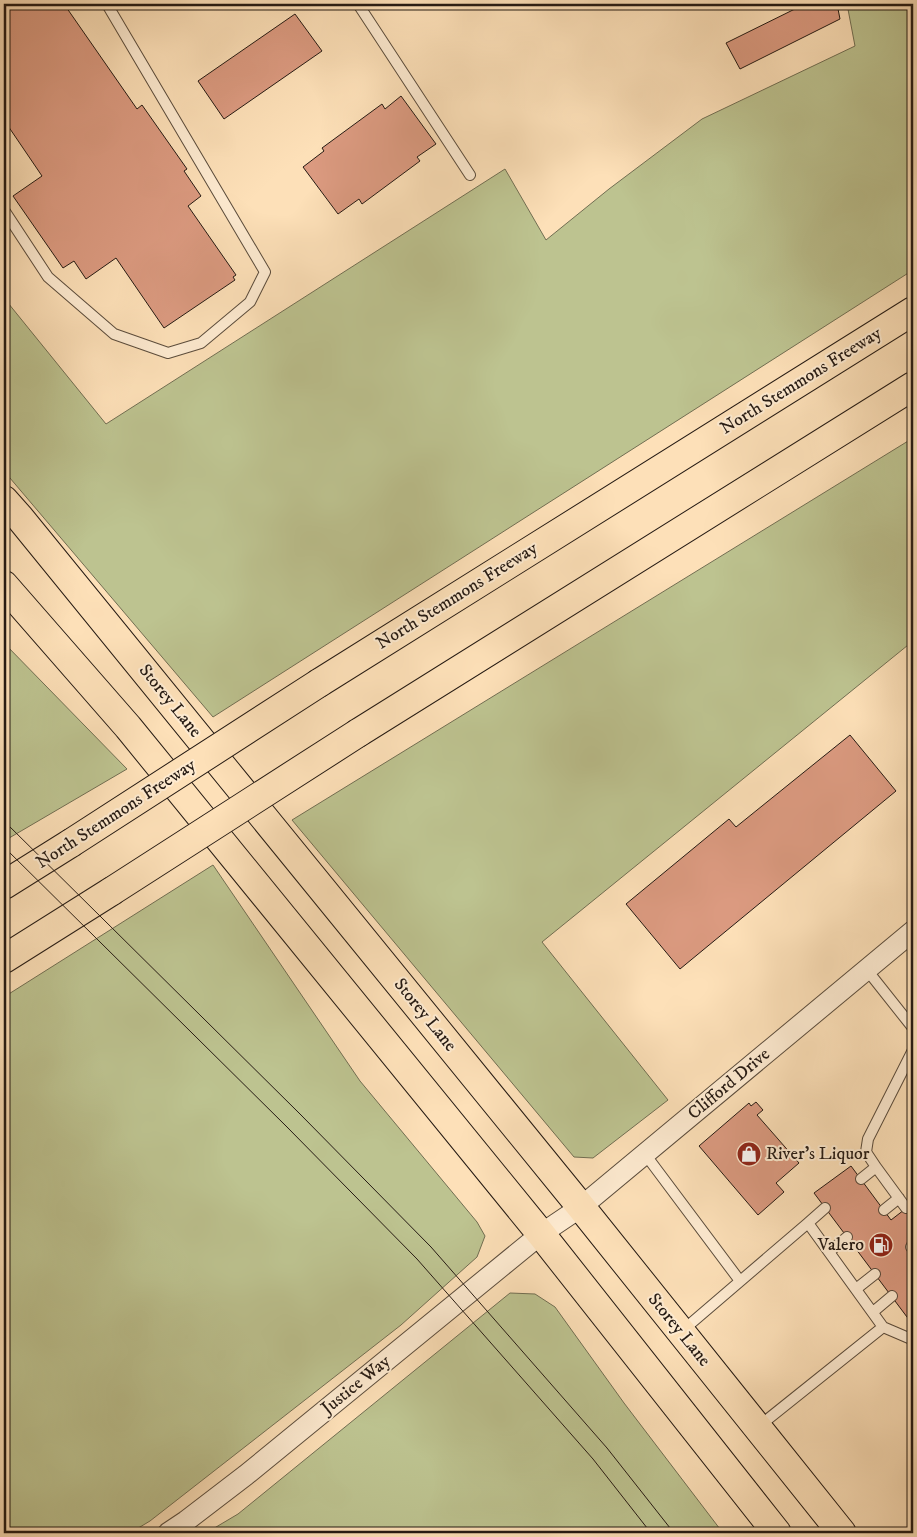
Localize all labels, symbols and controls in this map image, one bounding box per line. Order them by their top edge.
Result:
street label: North Stemmons Freeway [716,322,886,440]
street label: North Stemmons Freeway [372,537,542,655]
street label: Storey Lane [134,660,206,742]
street label: North Stemmons Freeway [32,754,200,874]
street label: Storey Lane [389,974,461,1056]
street label: Clifford Drive [684,1043,774,1125]
shop icon: River's Liquor [736,1141,762,1167]
place label: River's Liquor [766,1143,870,1165]
fuel station icon: Valero [868,1232,894,1258]
place label: Valero [817,1234,864,1256]
street label: Storey Lane [643,1289,715,1371]
street label: Justice Way [315,1350,395,1421]

